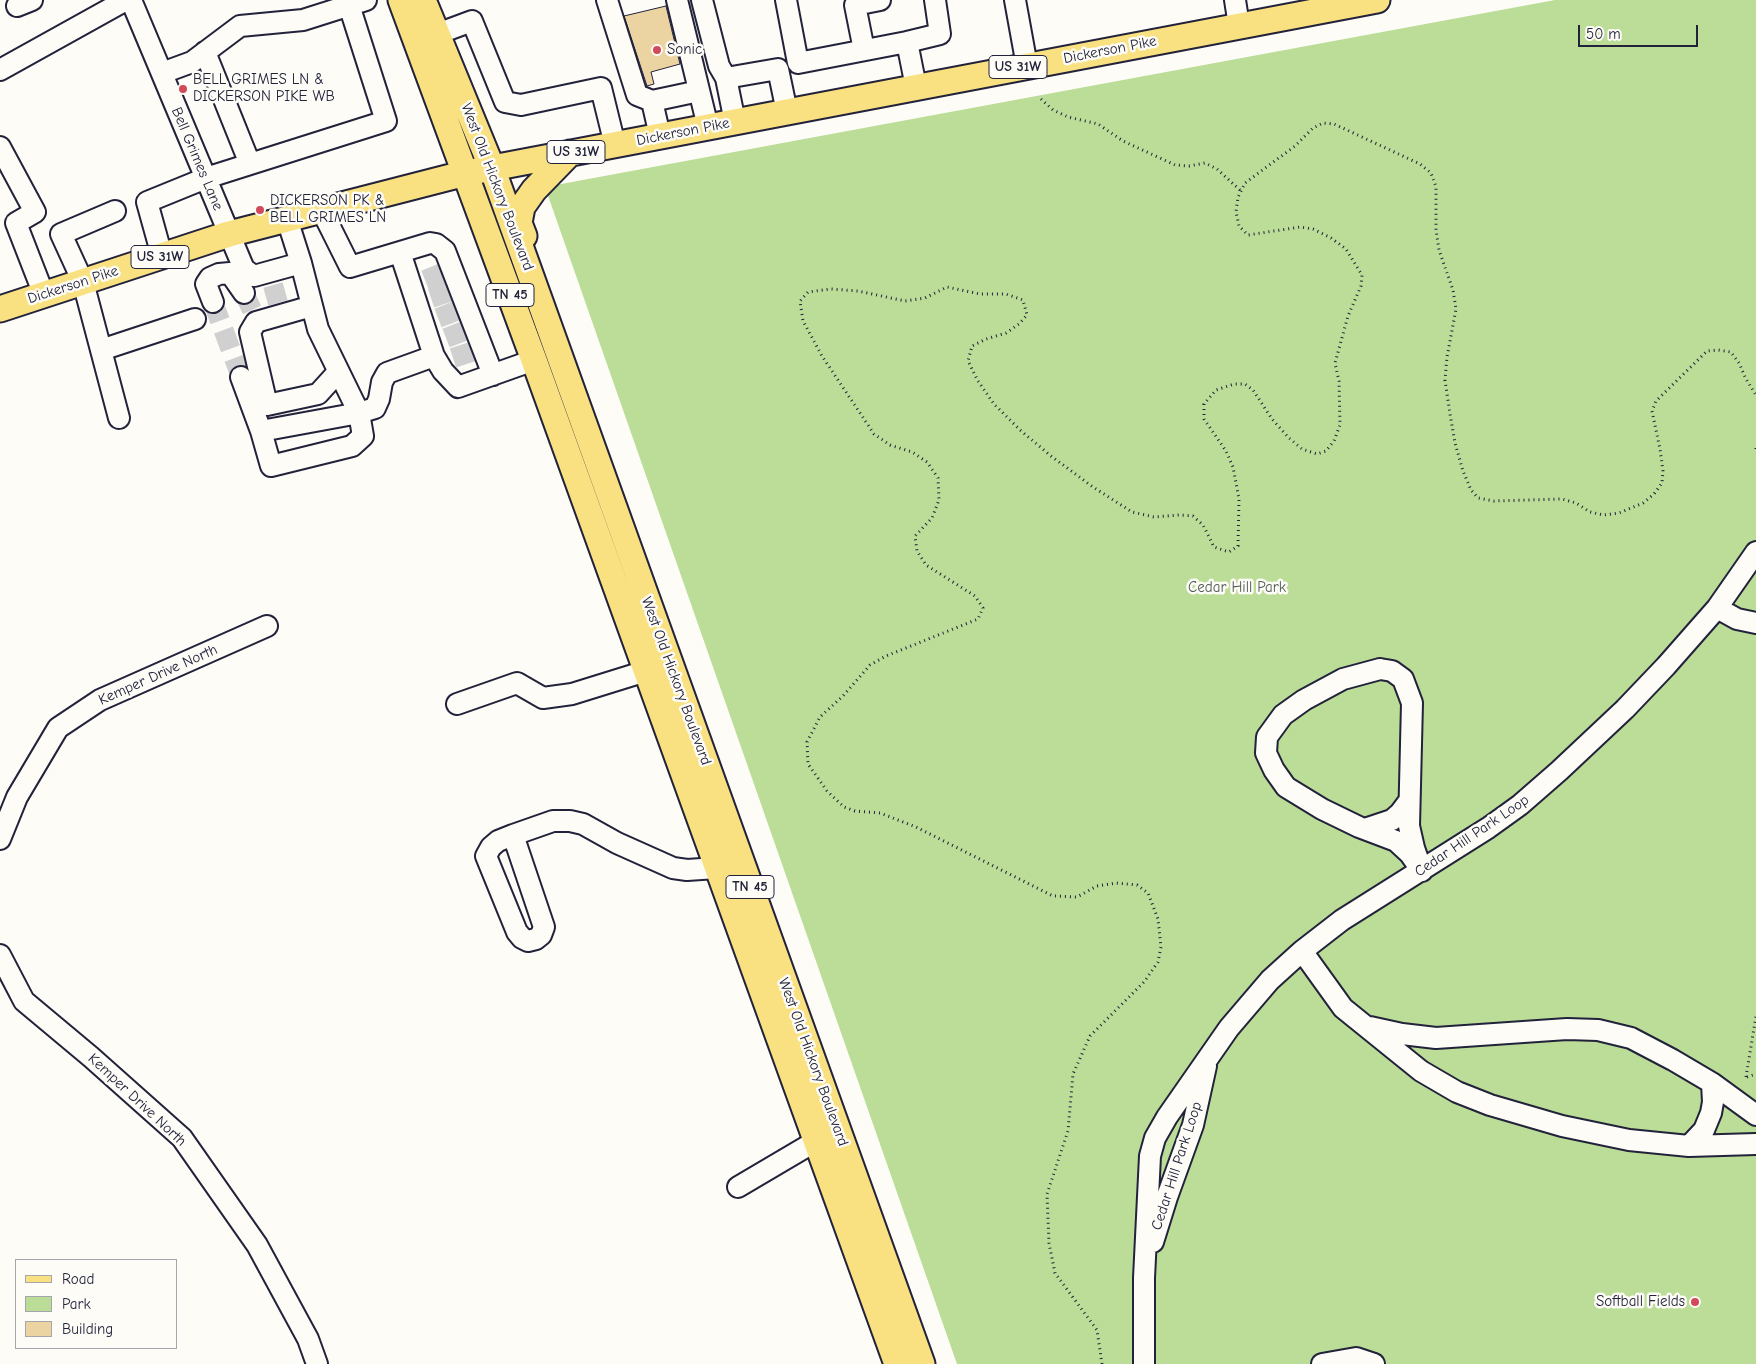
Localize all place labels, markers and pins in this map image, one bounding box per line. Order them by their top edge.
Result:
place label: Sonic [667,41,702,59]
marker: Sonic [651,44,663,56]
place label: BELL GRIMES LN & DICKERSON PIKE WB [193,71,335,106]
marker: BELL GRIMES LN & DICKERSON PIKE WB [177,83,189,95]
place label: DICKERSON PK & BELL GRIMES LN [270,192,386,227]
marker: DICKERSON PK & BELL GRIMES LN [254,204,266,216]
place label: Softball Fields [1596,1293,1685,1311]
marker: Softball Fields [1689,1296,1701,1308]

